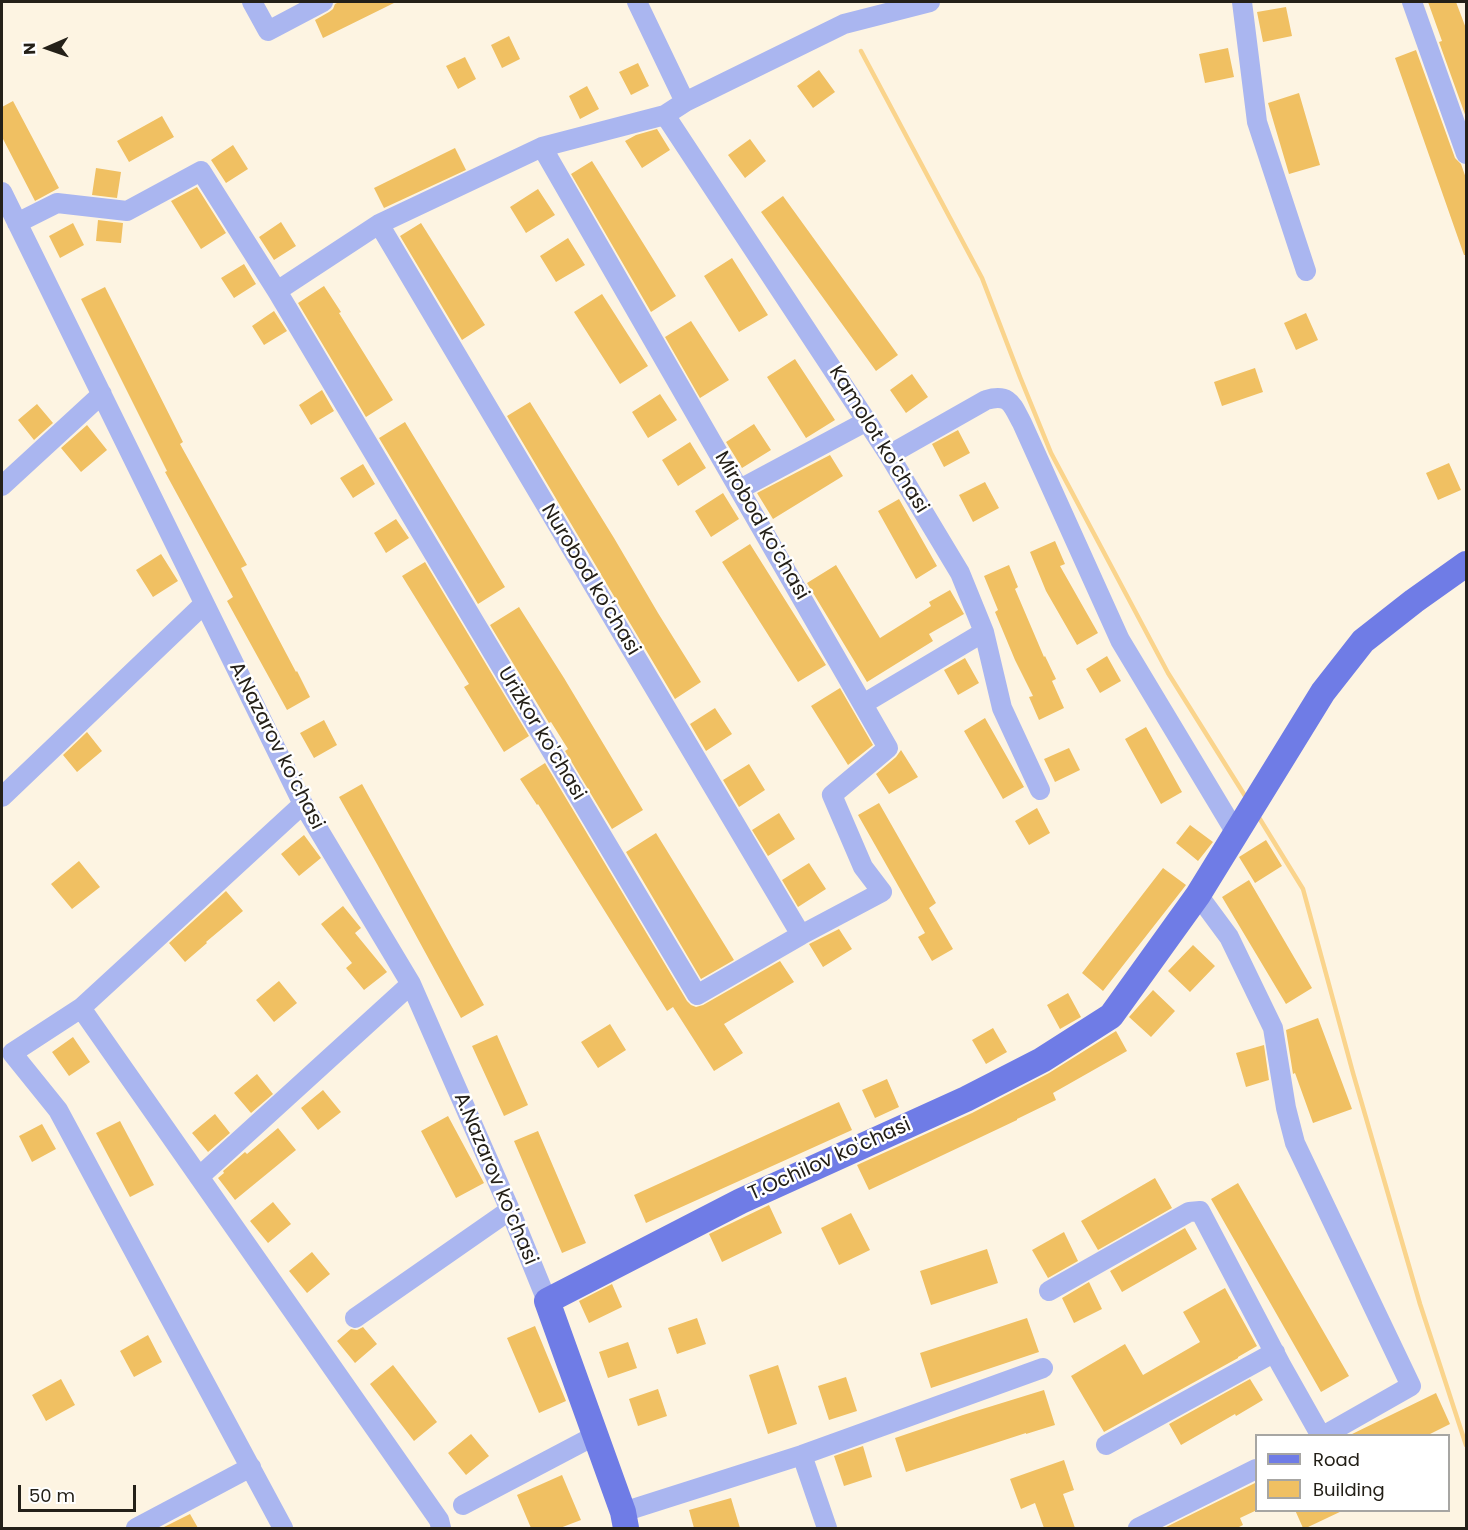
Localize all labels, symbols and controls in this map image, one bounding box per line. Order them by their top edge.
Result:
north arrow [18,18,78,78]
text: N [18,42,41,55]
street label: Kamolot ko'chasi [823,362,933,518]
street label: Mirobod ko'chasi [709,447,813,605]
street label: Nurobod ko'chasi [535,500,645,660]
street label: A.Nazarov ko'chasi [223,658,329,834]
street label: Urizkor ko'chasi [492,663,590,805]
street label: A.Nazarov ko'chasi [448,1089,542,1269]
street label: T.Ochilov ko'chasi [745,1113,915,1207]
legend [1255,1434,1450,1512]
text: Road [1313,1447,1360,1472]
scale bar [21,1473,140,1511]
text: Building [1313,1477,1385,1502]
text: 50 m [29,1483,75,1508]

